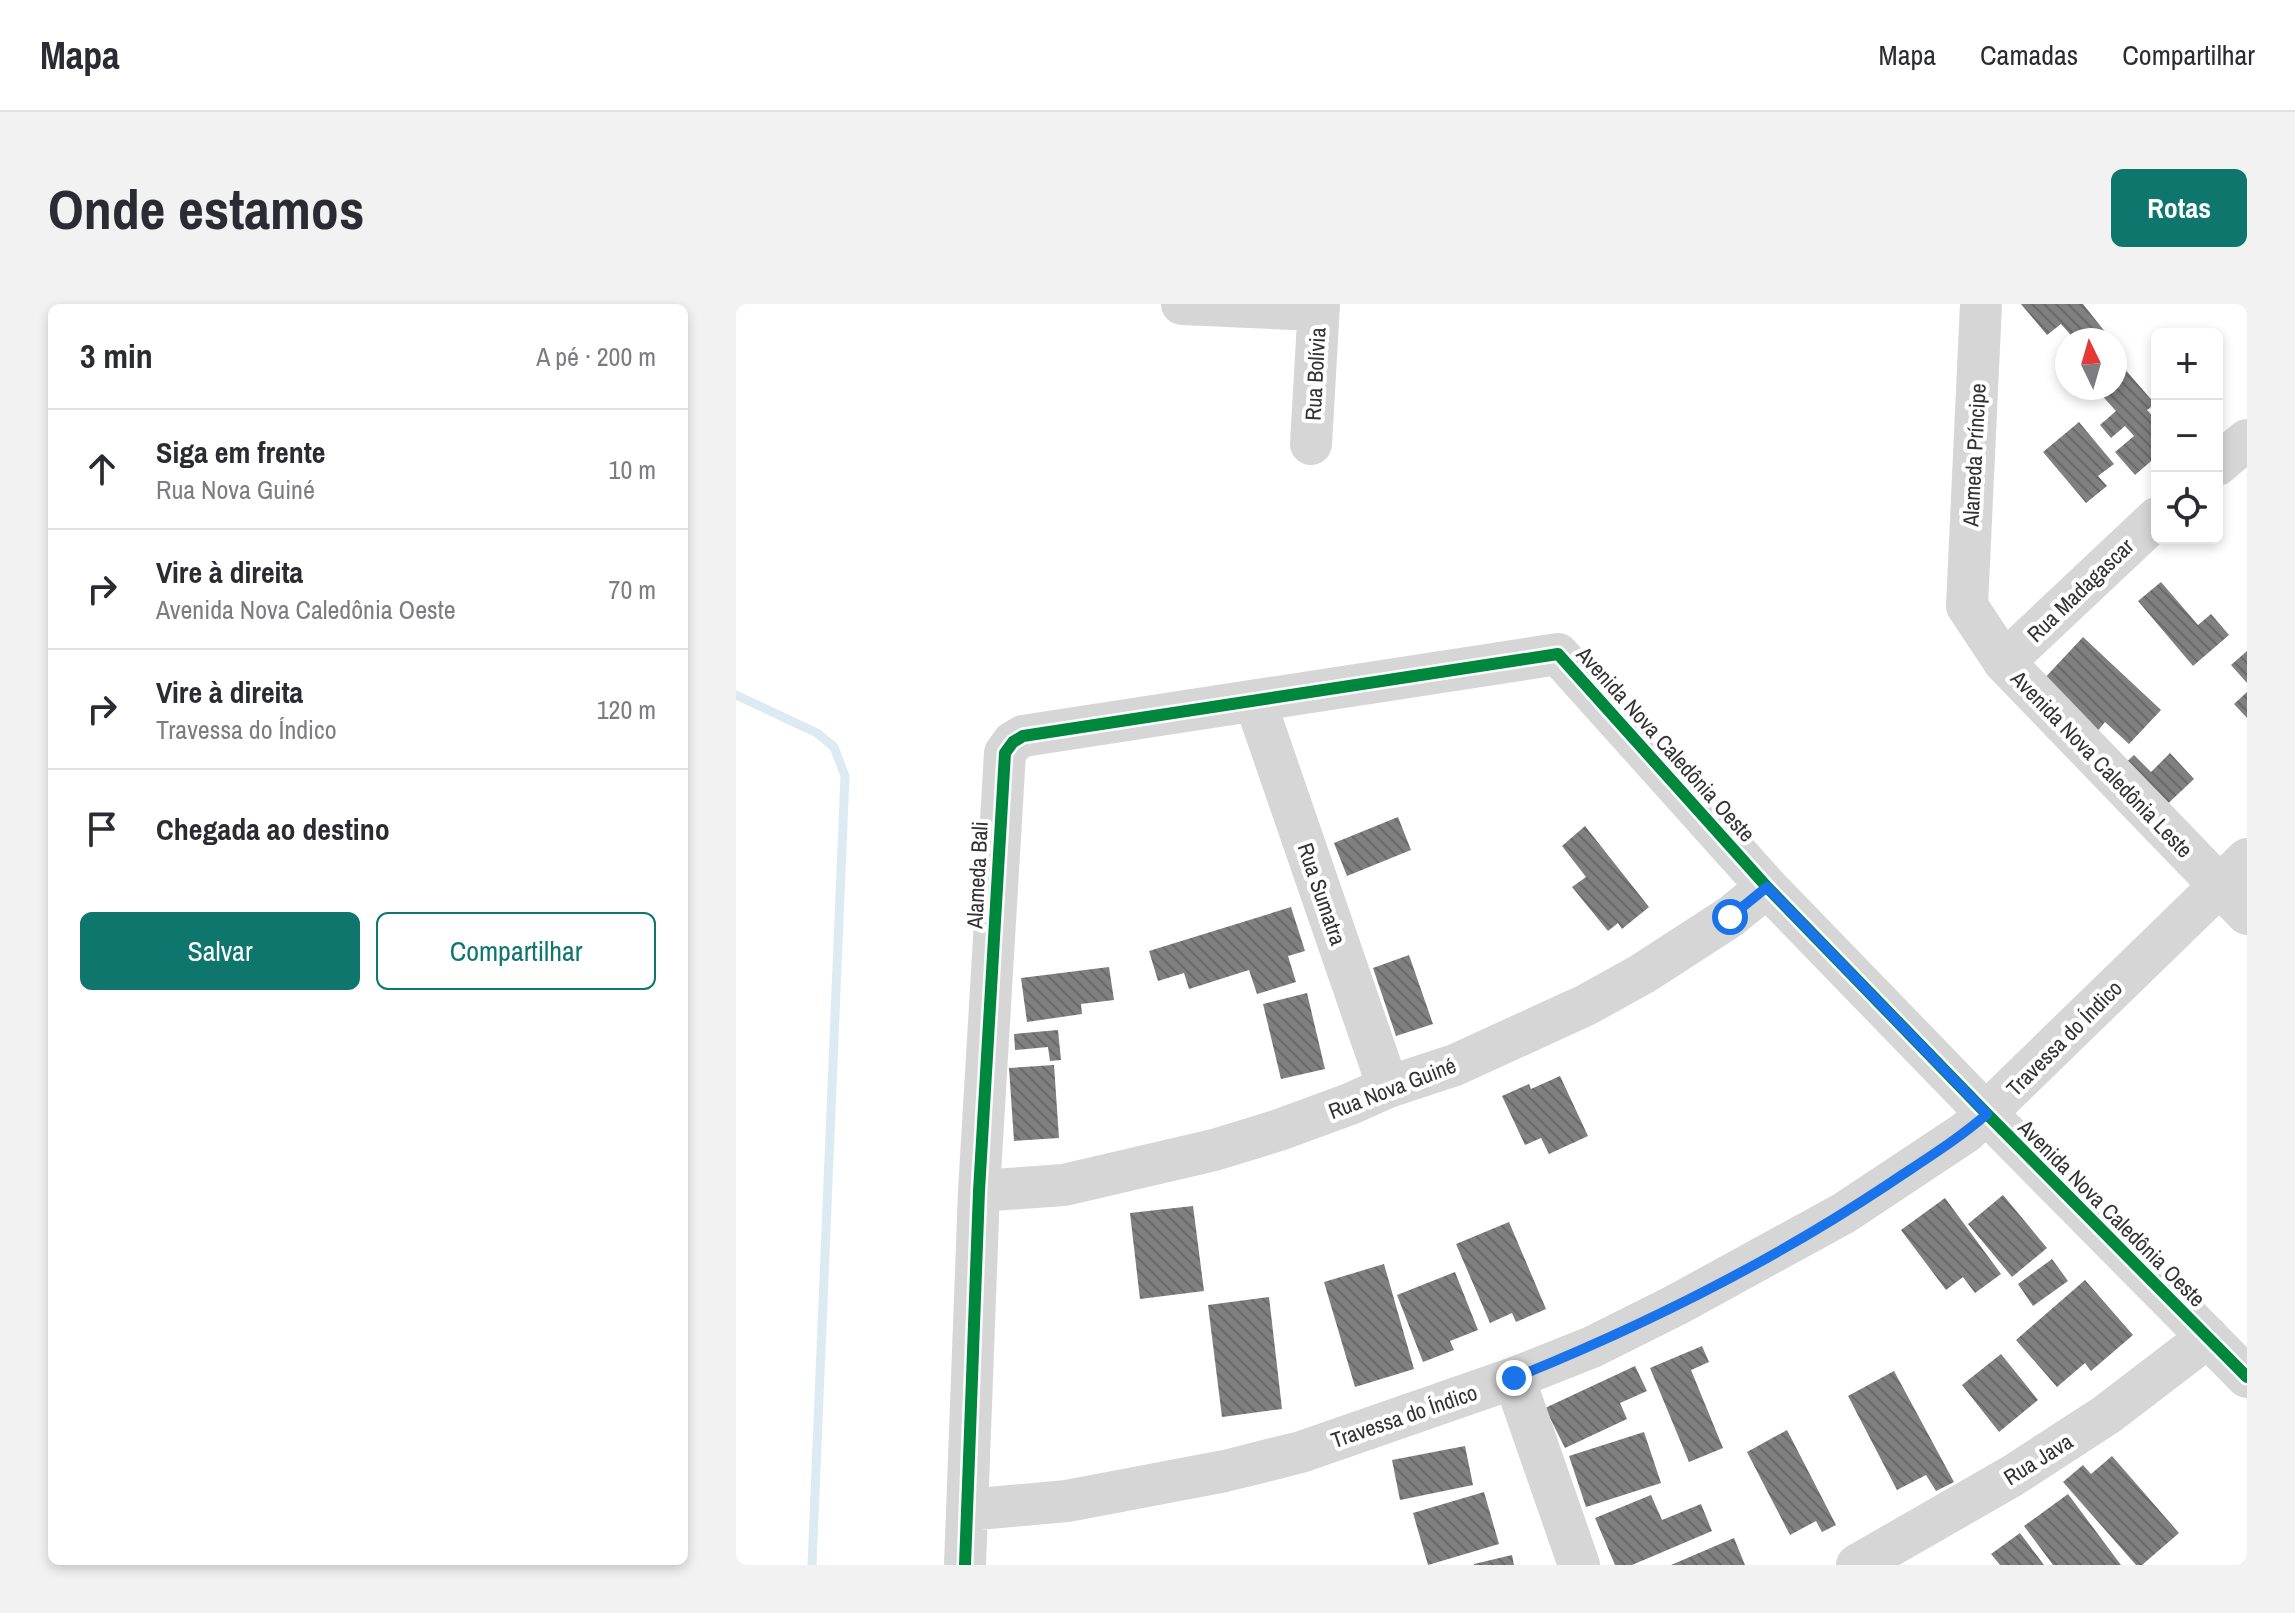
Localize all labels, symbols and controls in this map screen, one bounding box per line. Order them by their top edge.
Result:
text: Mapa [40,30,120,81]
text: Mapa [1879,36,1936,74]
text: Camadas [1980,36,2078,74]
text: Compartilhar [2122,36,2255,74]
button: Rotas [2111,169,2247,247]
text: Onde estamos [48,171,364,246]
street label: Rua Bolívia [1298,327,1332,421]
north arrow [2055,328,2127,400]
map controls [2151,328,2223,544]
button: + [2151,328,2223,400]
text: 3 min [80,333,153,379]
text: A pé · 200 m [536,339,656,374]
street label: Alameda Príncipe [1955,383,1993,528]
button: − [2151,400,2223,472]
text: Siga em frente [156,432,326,472]
icon: ahead [80,447,124,491]
text: 10 m [609,452,656,487]
text: Rua Nova Guiné [156,472,315,507]
button: locate [2151,472,2223,544]
street label: Rua Madagascar [2020,531,2140,649]
text: Vire à direita [156,552,303,592]
icon: right [80,567,124,611]
text: 70 m [609,572,656,607]
text: Avenida Nova Caledônia Oeste [156,592,456,627]
street label: Avenida Nova Caledônia Oeste [1569,639,1762,848]
street label: Avenida Nova Caledônia Leste [2004,663,2199,864]
text: Vire à direita [156,672,303,712]
icon: right [80,687,124,731]
text: 120 m [597,692,656,727]
text: Travessa do Índico [156,712,337,747]
icon: arrive [80,807,124,851]
text: Chegada ao destino [156,809,390,849]
street label: Alameda Bali [959,821,995,930]
street label: Rua Sumatra [1291,839,1353,949]
route start [1712,899,1748,935]
button: Salvar [80,912,360,990]
button: Compartilhar [376,912,656,990]
street label: Travessa do Índico [1999,973,2129,1103]
street label: Rua Nova Guiné [1324,1050,1460,1126]
street label: Avenida Nova Caledônia Oeste [2011,1112,2212,1313]
route end [1496,1360,1532,1396]
street label: Travessa do Índico [1327,1377,1481,1455]
street label: Rua Java [1998,1426,2078,1492]

